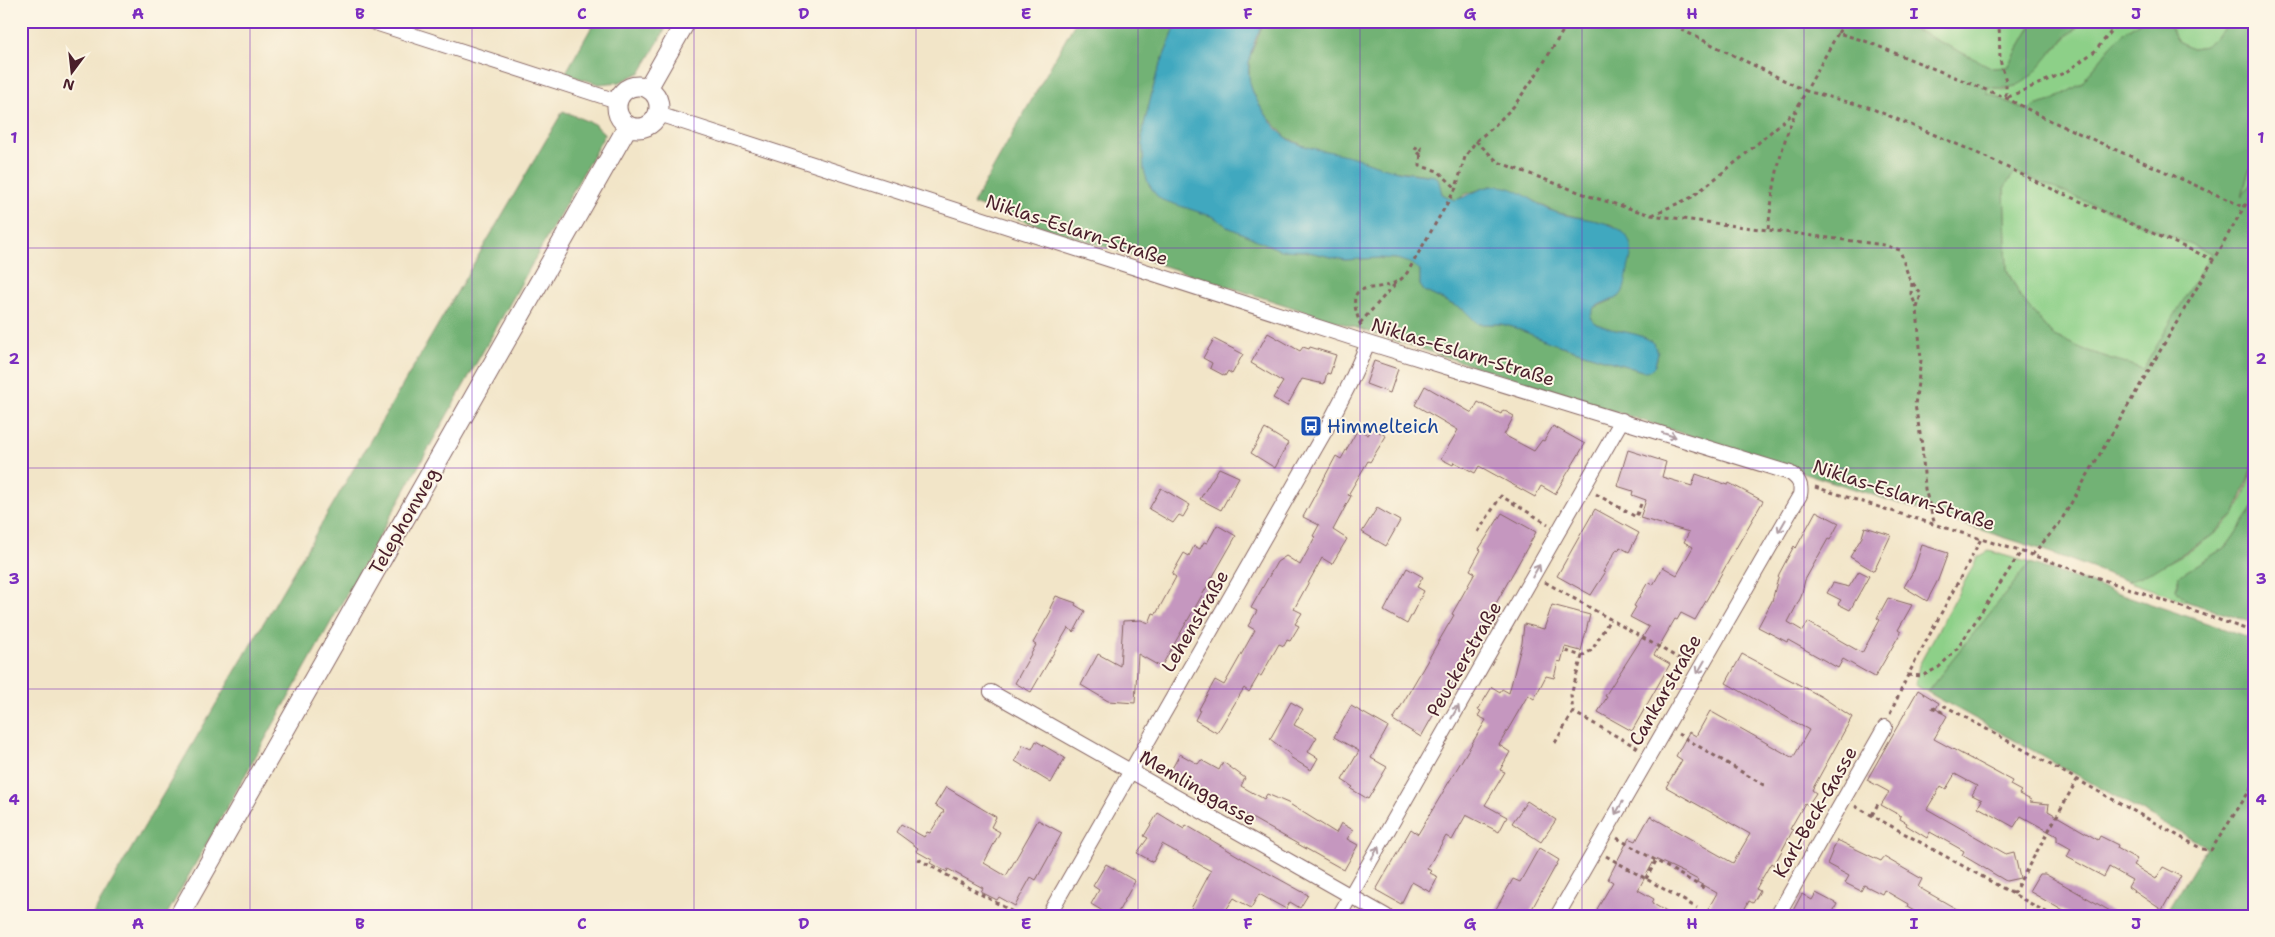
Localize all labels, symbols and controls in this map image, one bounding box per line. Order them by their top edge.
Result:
text: A [132,3,144,24]
text: B [355,3,365,24]
text: C [577,3,587,24]
text: D [798,3,810,24]
text: E [1021,3,1031,24]
text: F [1243,3,1253,24]
text: G [1464,3,1477,24]
text: H [1686,3,1698,24]
text: I [1910,3,1919,24]
text: J [2131,3,2141,24]
north arrow [48,48,98,98]
text: N [61,74,76,95]
text: 1 [10,127,18,148]
text: 1 [2257,127,2265,148]
street label: Niklas-Eslarn-Straße [983,189,1171,271]
street label: Niklas-Eslarn-Straße [1368,312,1558,392]
text: 2 [8,348,20,369]
text: 2 [2255,348,2267,369]
bus stop icon: Himmelteich [1299,414,1323,438]
place label: Himmelteich [1327,414,1439,439]
one-way arrow [1661,430,1677,440]
street label: Niklas-Eslarn-Straße [1810,454,1998,536]
street label: Telephonweg [363,463,445,579]
one-way arrow [1776,519,1786,533]
one-way arrow [1531,564,1541,579]
street label: Lehenstraße [1156,565,1234,677]
text: 3 [8,568,20,589]
text: 3 [2255,568,2267,589]
street label: Peuckerstraße [1421,597,1507,721]
street label: Cankarstraße [1623,630,1707,750]
one-way arrow [1695,659,1705,674]
one-way arrow [1451,706,1461,720]
street label: Karl-Beck-Gasse [1767,742,1863,882]
street label: Memlinggasse [1135,744,1261,832]
text: 4 [8,789,20,810]
text: 4 [2255,789,2267,810]
one-way arrow [1614,800,1624,815]
one-way arrow [1370,847,1380,861]
text: A [132,913,144,934]
text: B [355,913,365,934]
text: C [577,913,587,934]
text: D [798,913,810,934]
text: E [1021,913,1031,934]
text: F [1243,913,1253,934]
text: G [1464,913,1477,934]
text: H [1686,913,1698,934]
text: I [1910,913,1919,934]
text: J [2131,913,2141,934]

